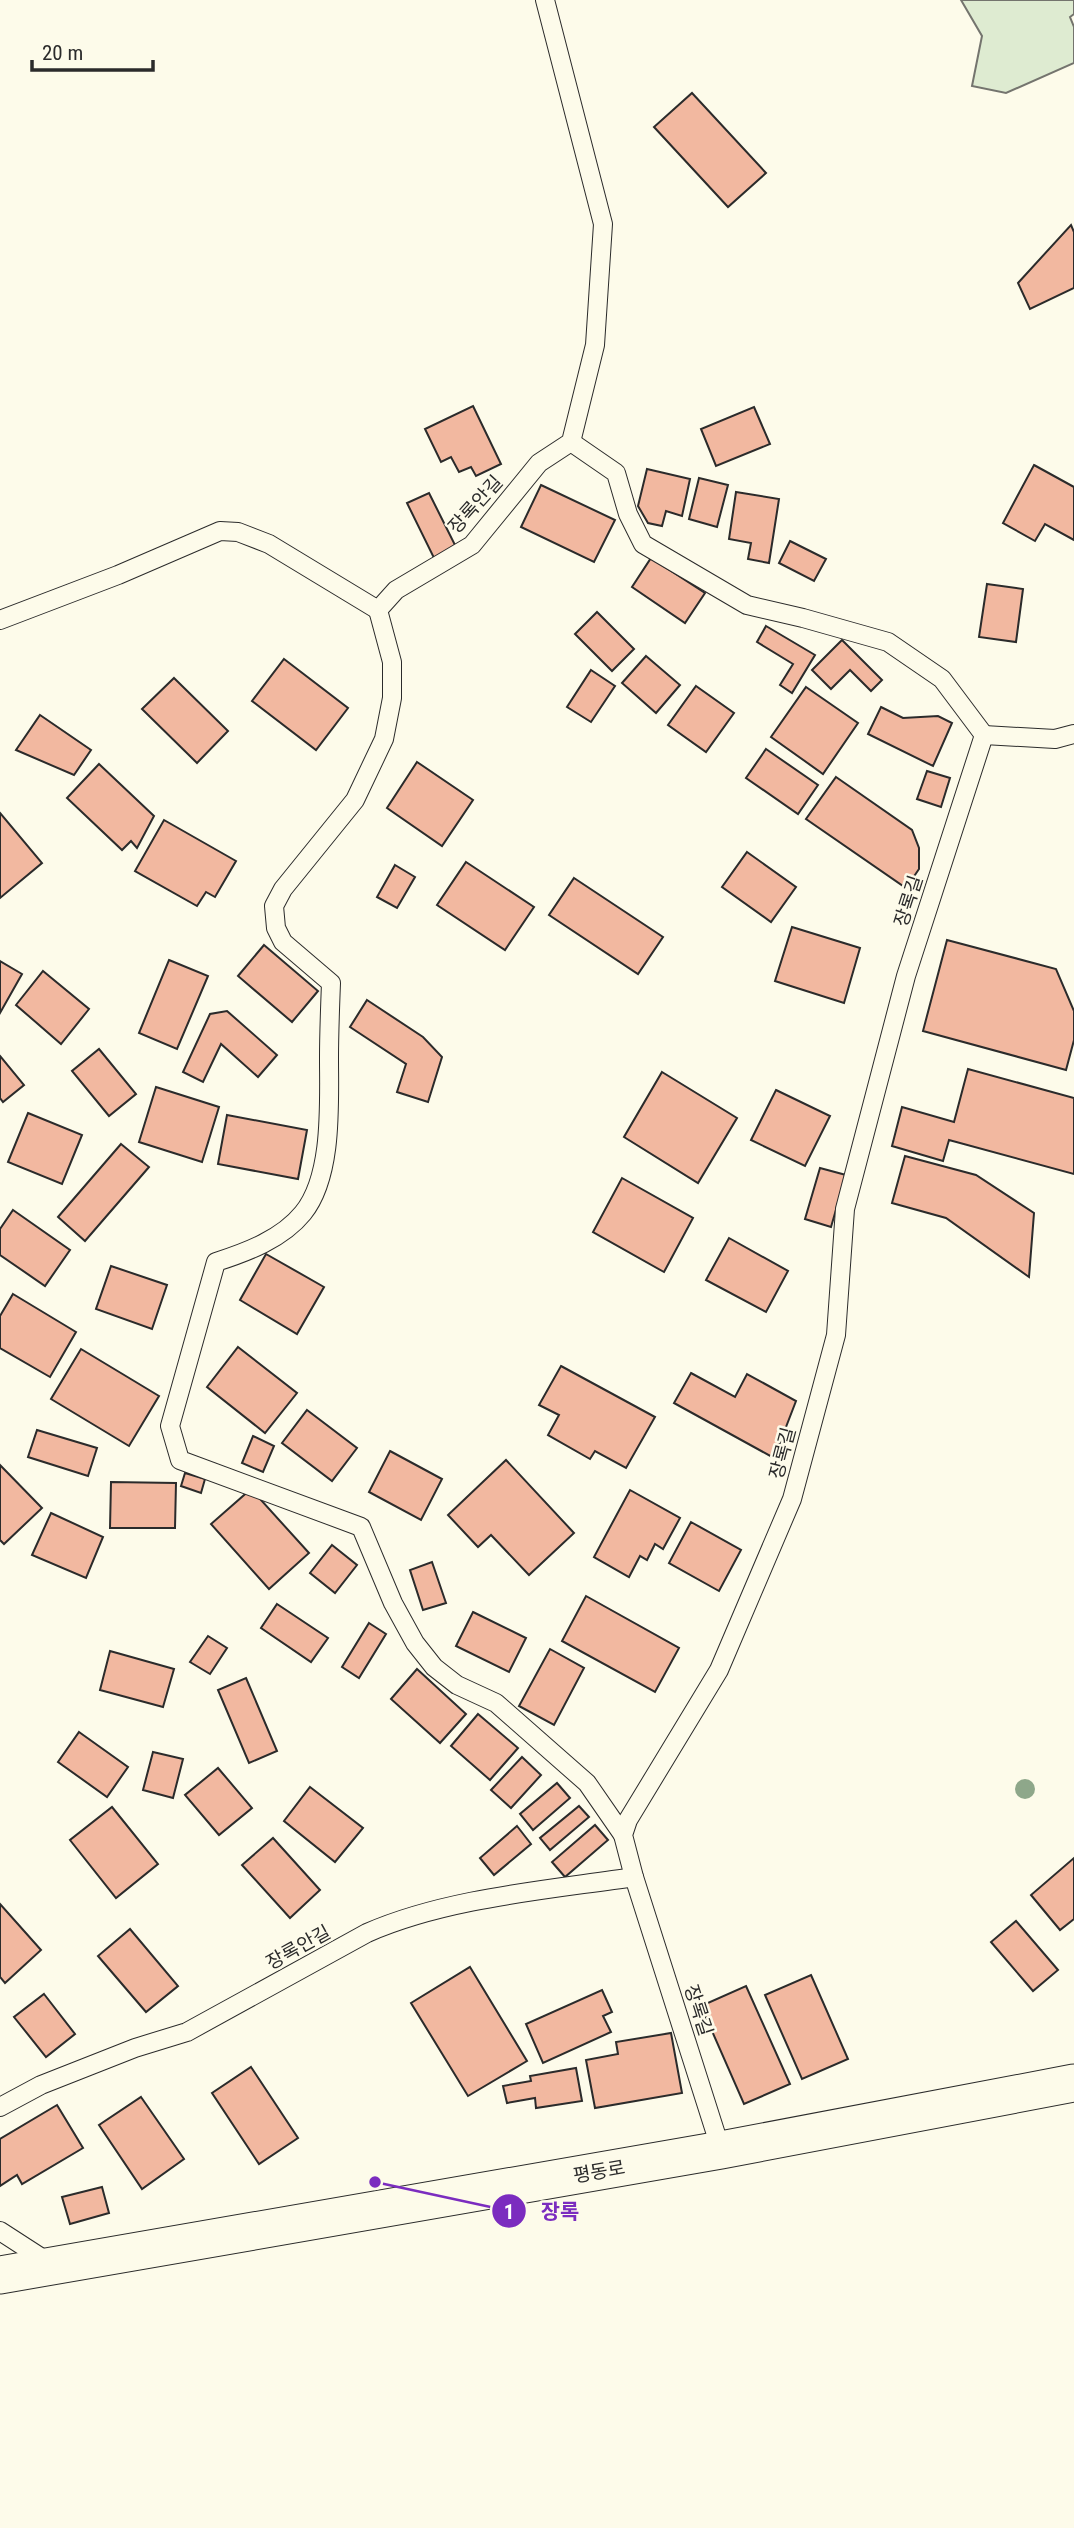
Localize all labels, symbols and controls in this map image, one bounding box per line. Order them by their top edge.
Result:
scale bar [32,28,152,72]
text: 20 m [42,41,83,65]
street label: 장록안길 [443,471,507,538]
street label: 장록길 [889,873,928,930]
street label: 장록길 [765,1425,800,1481]
street label: 장록안길 [262,1920,334,1974]
street label: 장록길 [679,1982,718,2039]
street label: 평동로 [571,2156,627,2187]
callout: 장록 [491,2190,593,2232]
text: 1 [504,2200,514,2224]
text: 장록 [541,2200,579,2224]

